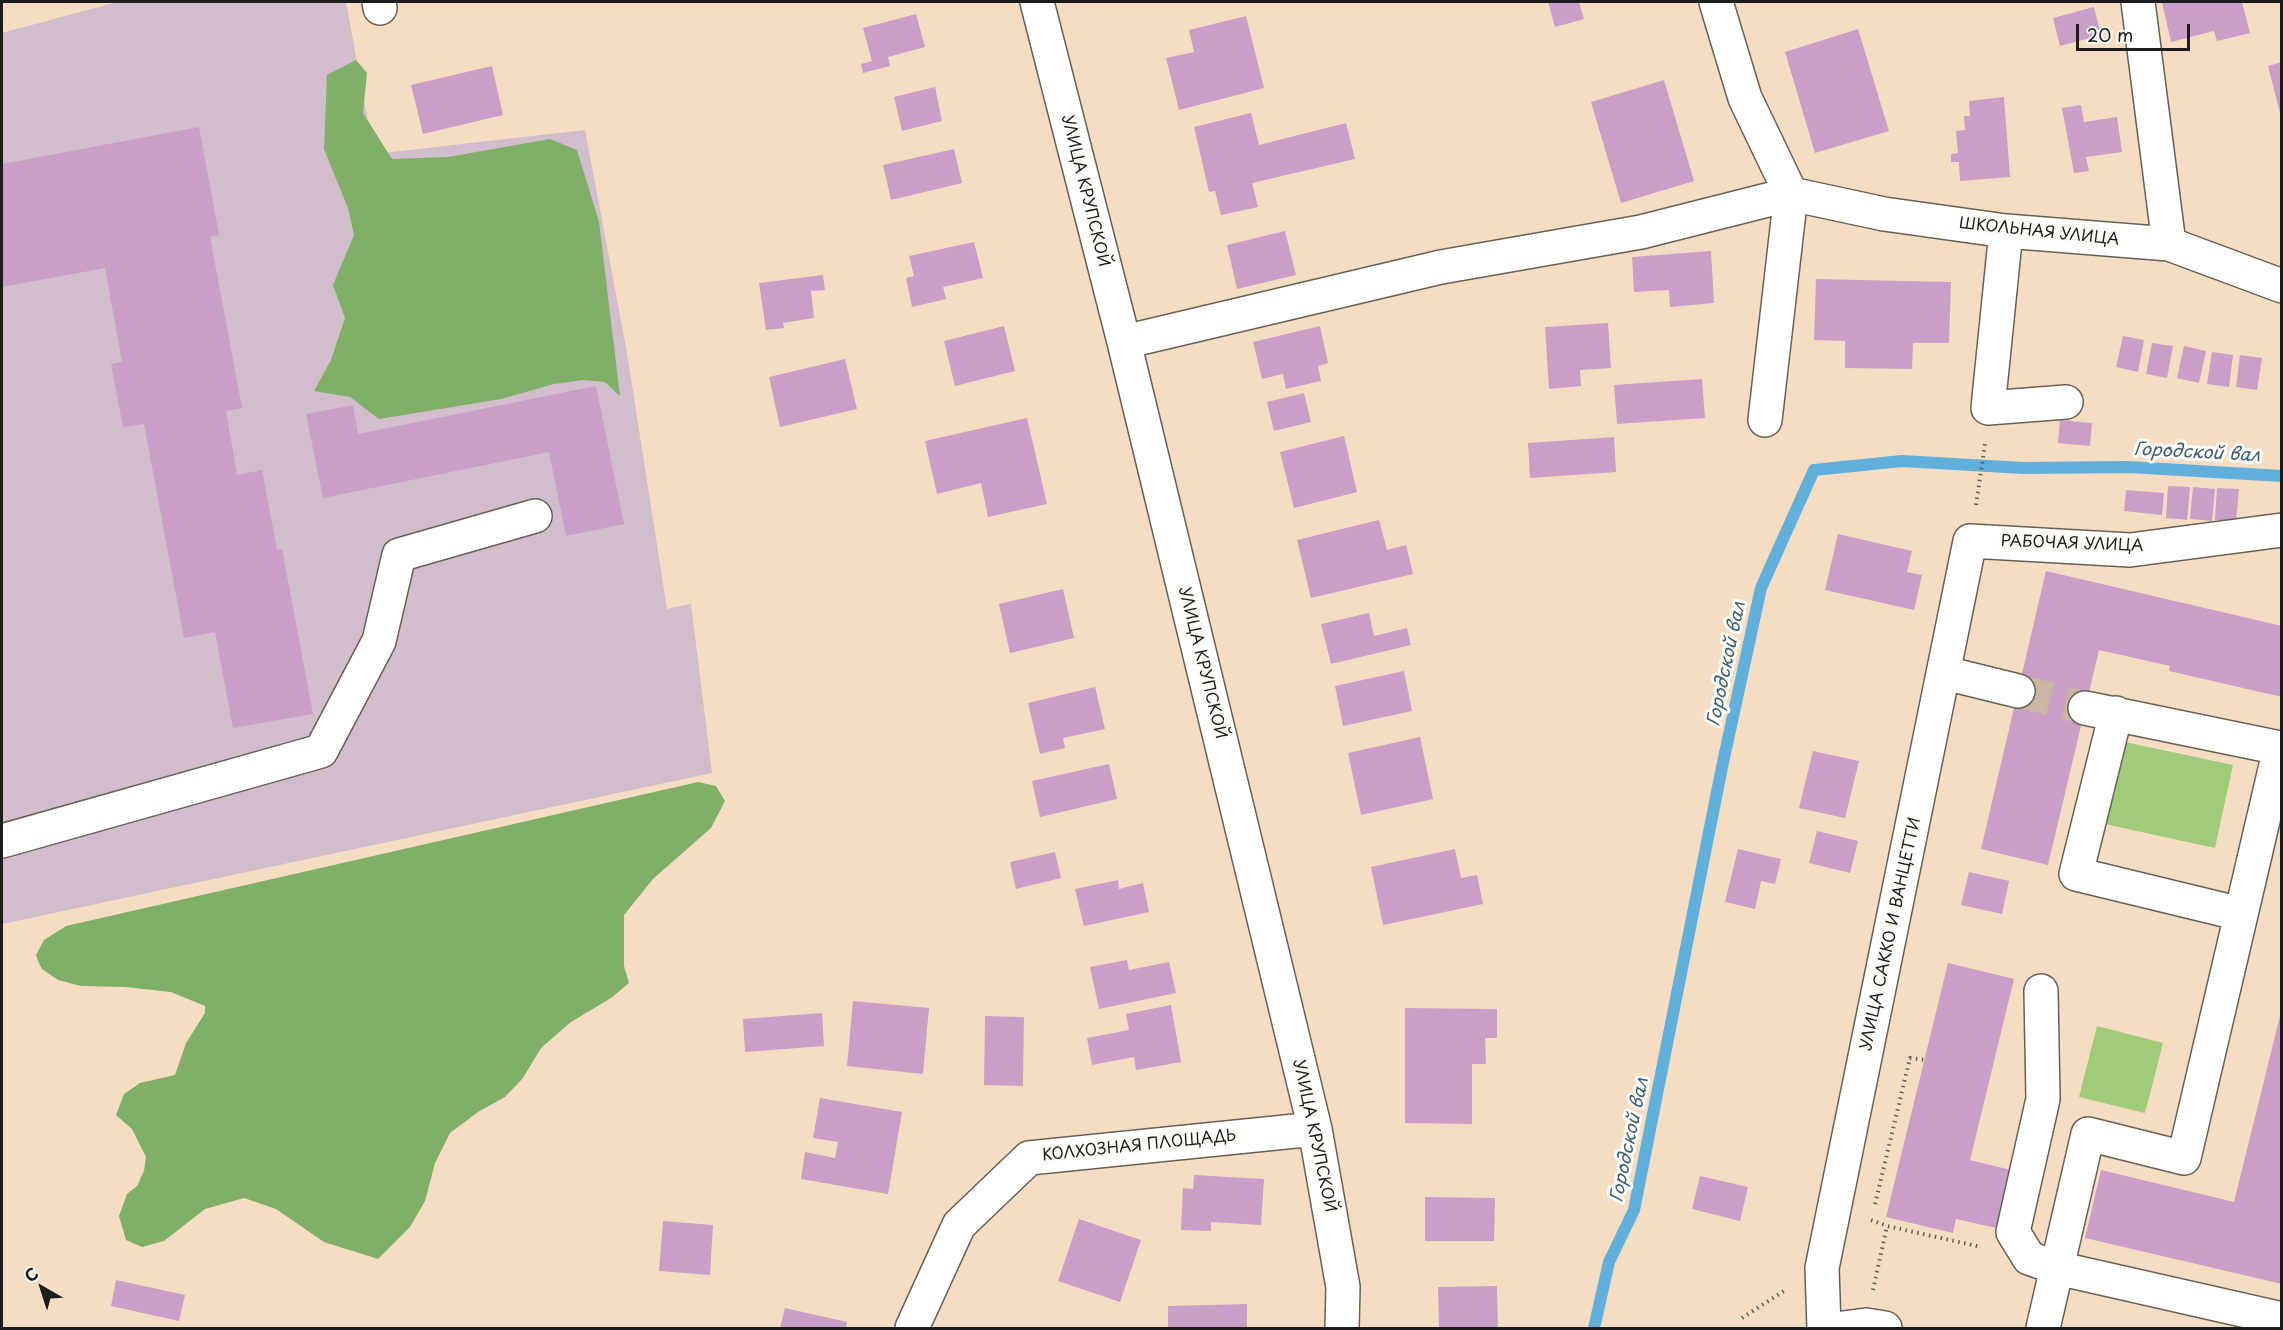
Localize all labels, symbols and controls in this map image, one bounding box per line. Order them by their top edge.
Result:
scale bar [2079,12,2193,50]
text: 20 m [2087,21,2133,48]
street label: УЛИЦА КРУПСКОЙ [1057,113,1113,269]
street label: ШКОЛЬНАЯ УЛИЦА [1958,214,2120,250]
water label: Городской вал [2133,439,2261,467]
street label: РАБОЧАЯ УЛИЦА [2000,532,2144,556]
street label: УЛИЦА КРУПСКОЙ [1174,585,1230,741]
water label: Городской вал [1703,600,1751,728]
street label: УЛИЦА САККО И ВАНЦЕТТИ [1857,816,1925,1052]
street label: УЛИЦА КРУПСКОЙ [1288,1058,1340,1214]
water label: Городской вал [1606,1076,1654,1204]
street label: КОЛХОЗНАЯ ПЛОЩАДЬ [1041,1126,1237,1166]
north arrow [12,1258,72,1318]
text: С [18,1261,43,1287]

